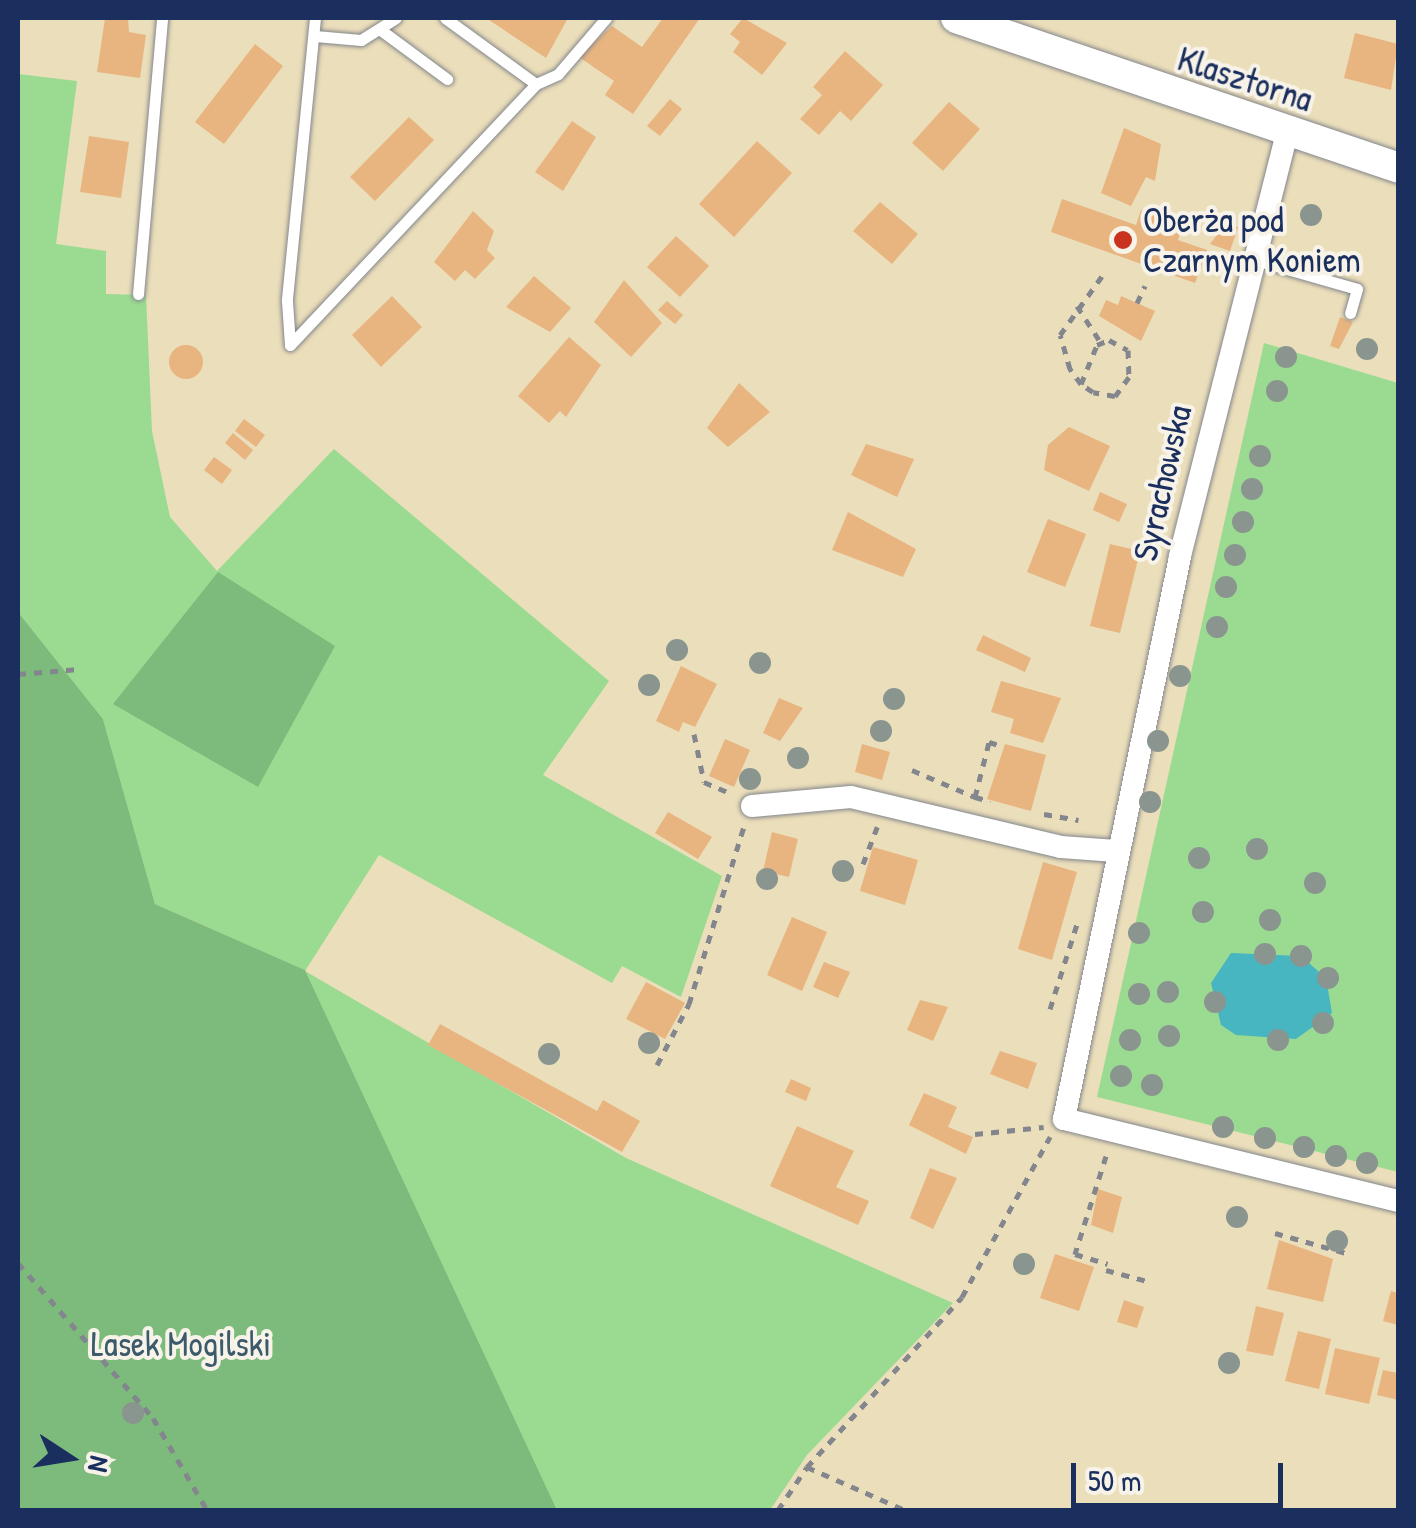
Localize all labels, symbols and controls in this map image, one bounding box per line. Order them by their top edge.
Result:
street label: Klasztorna [1172,38,1318,120]
place label: Oberża pod Czarnym Koniem [1143,199,1361,281]
marker: Oberża pod Czarnym Koniem [1112,229,1134,251]
street label: Syrachowska [1124,401,1200,565]
park label: Lasek Mogilski [91,1323,271,1365]
north arrow [20,1408,120,1508]
scale bar [1076,1443,1288,1505]
text: N [79,1453,119,1475]
text: 50 m [1088,1460,1141,1500]

